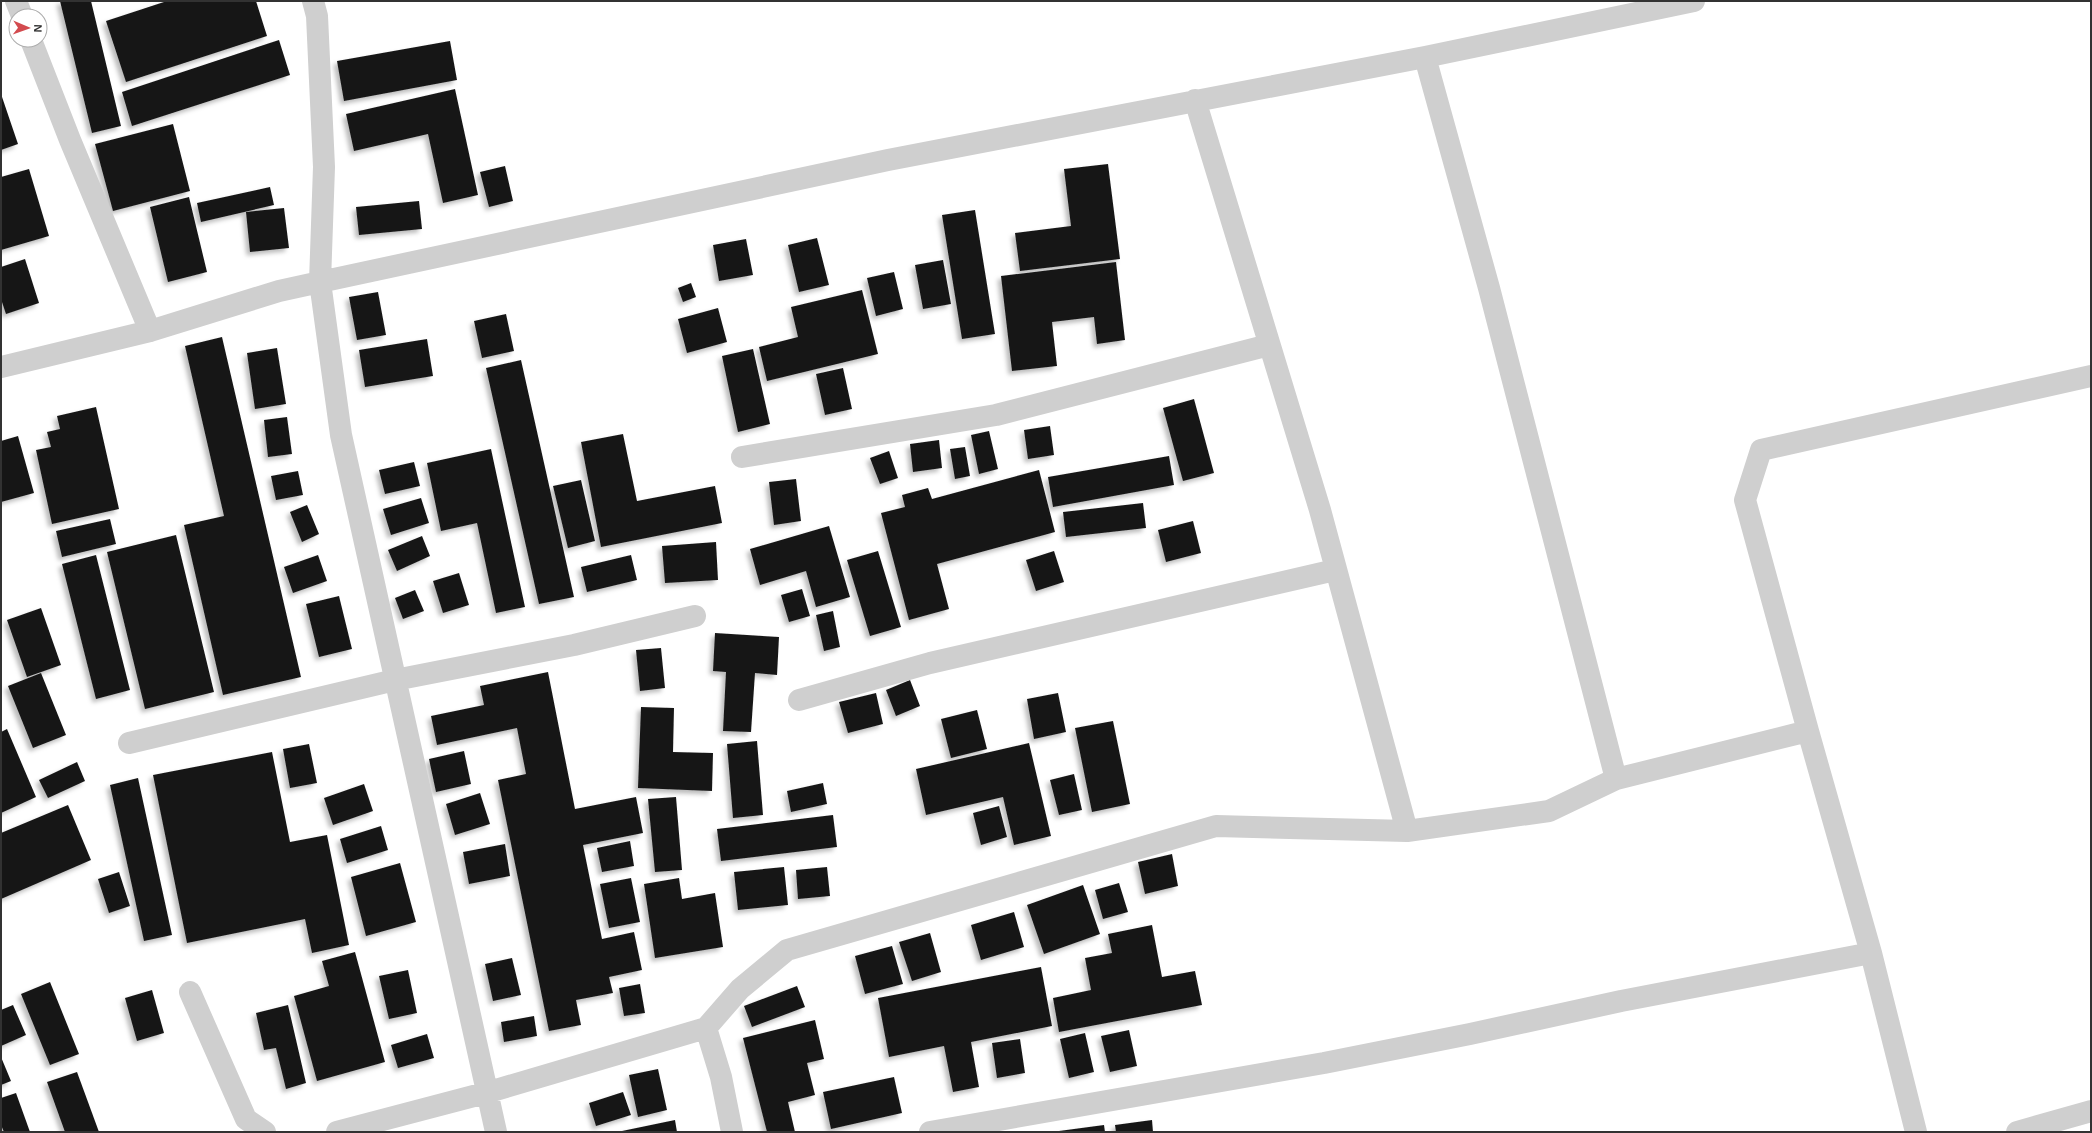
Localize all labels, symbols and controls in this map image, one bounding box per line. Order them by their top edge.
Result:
north arrow [8,8,48,48]
text: N [32,24,44,33]

